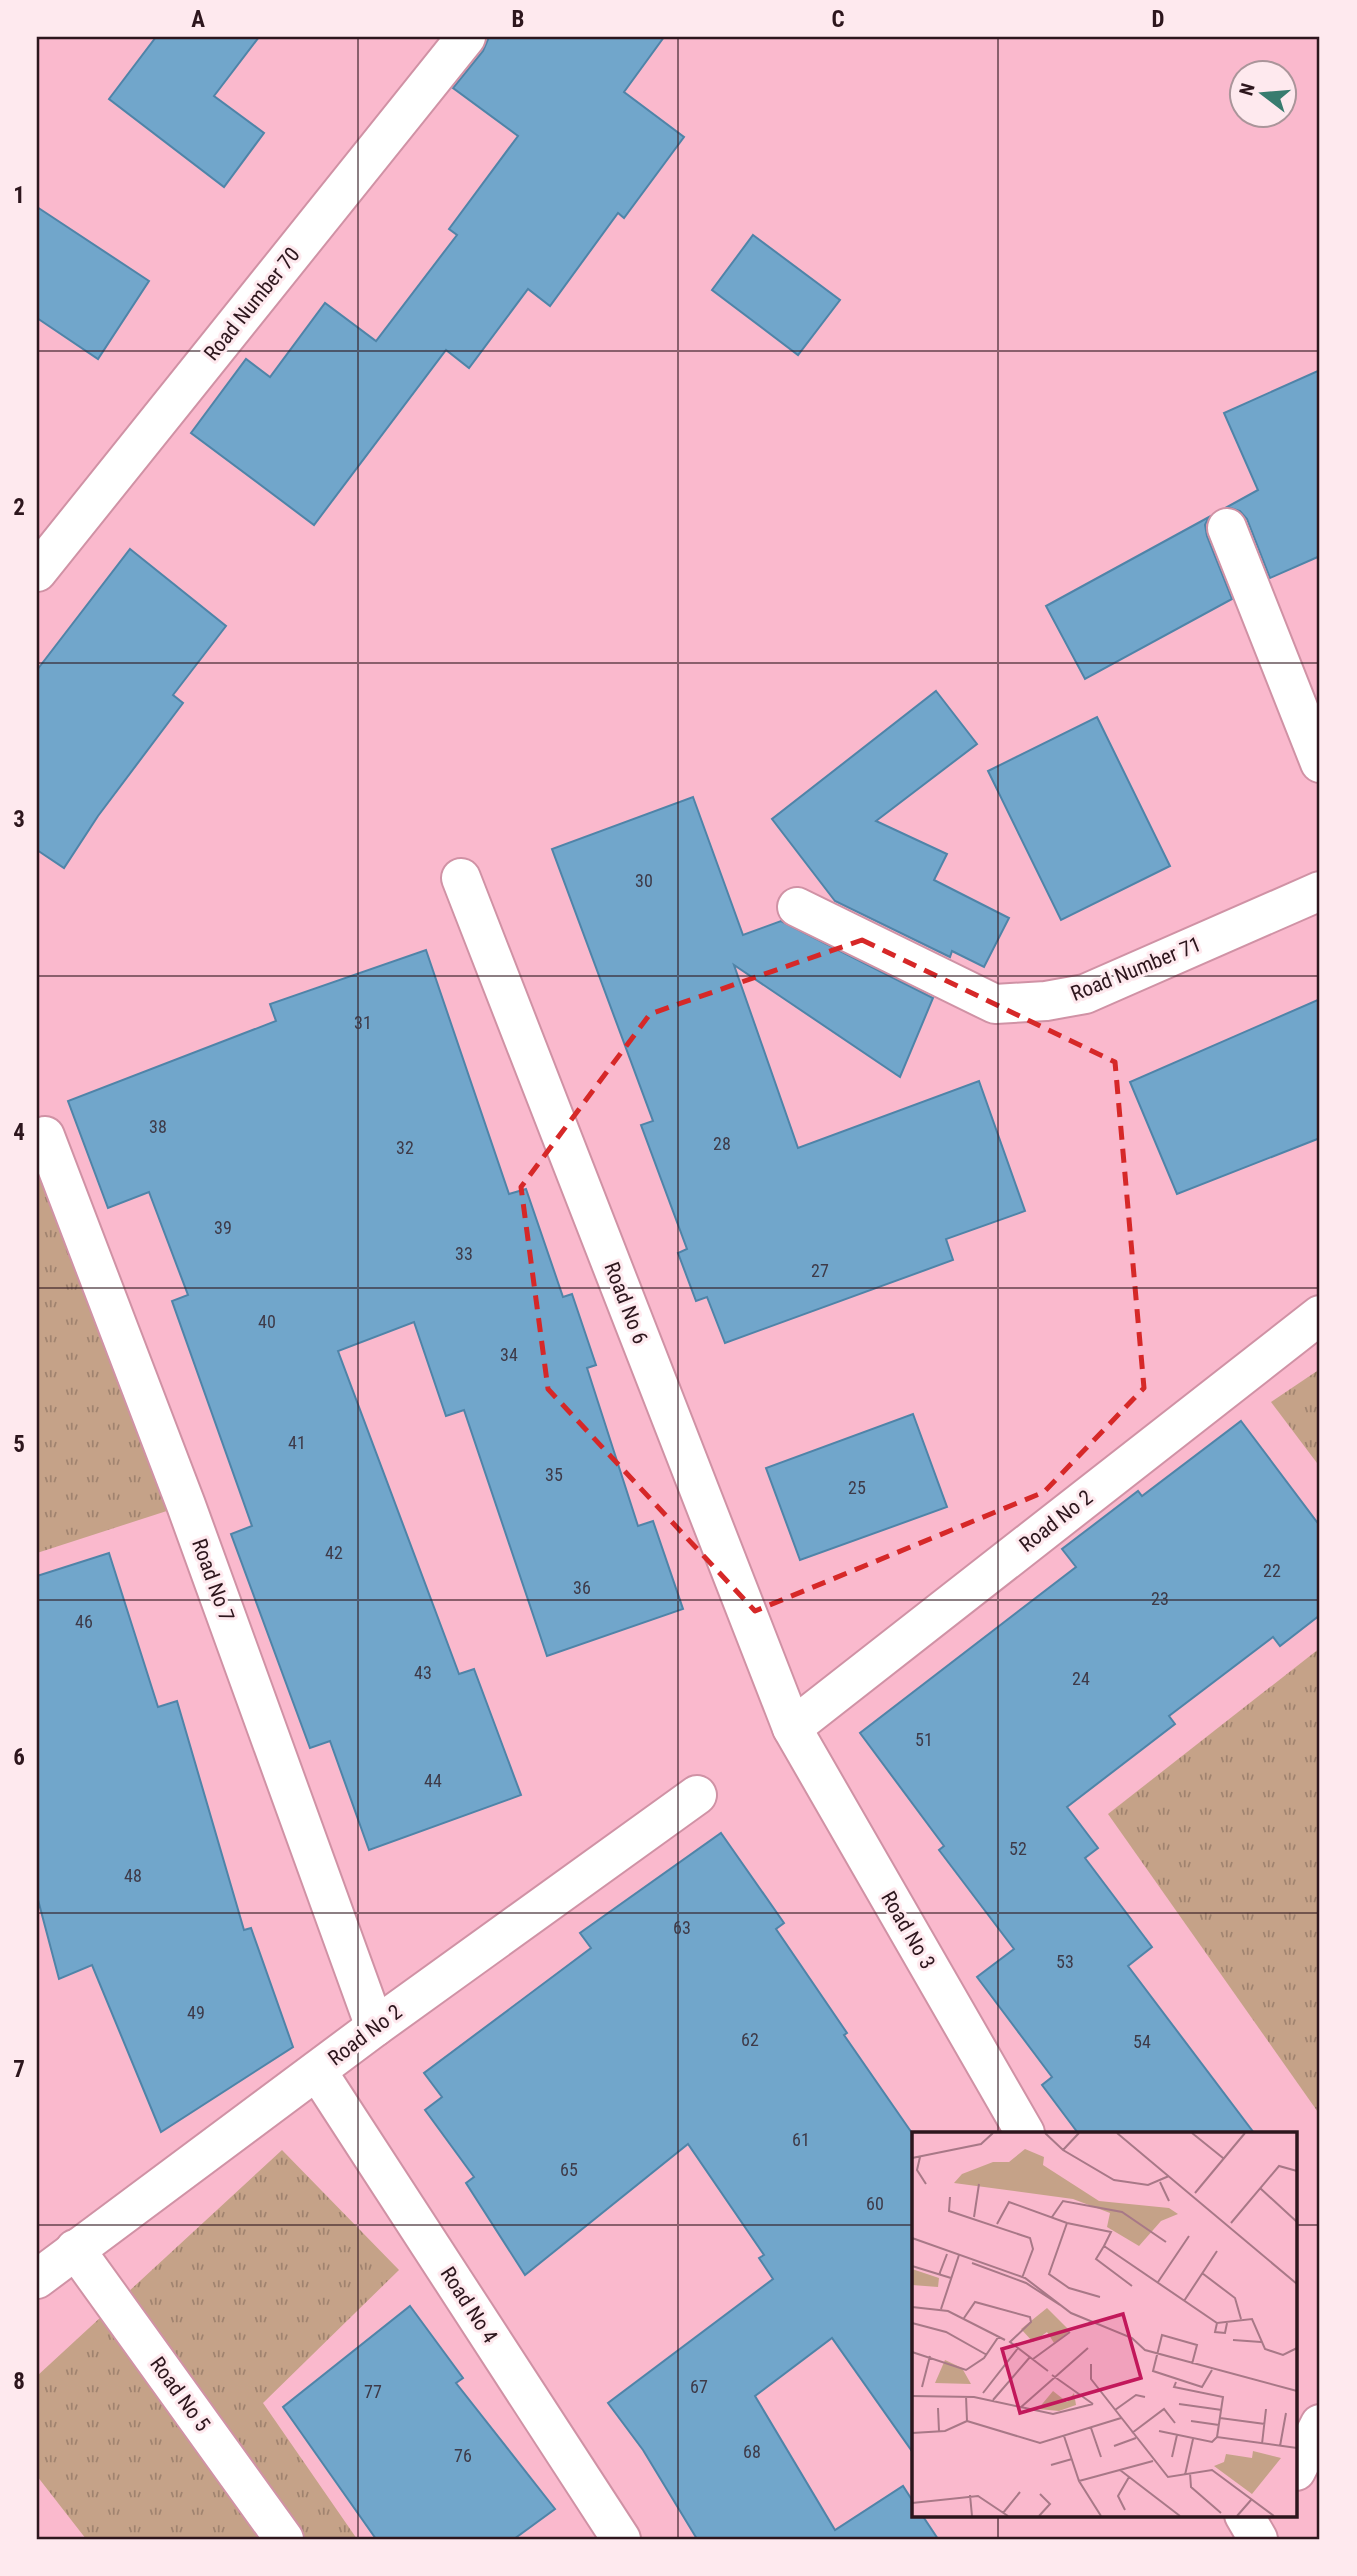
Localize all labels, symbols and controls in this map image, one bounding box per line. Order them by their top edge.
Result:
text: A [191,6,205,33]
text: B [512,6,524,33]
text: C [831,6,845,33]
text: D [1152,6,1165,33]
north arrow [1228,60,1298,130]
text: N [1234,81,1260,98]
text: 1 [13,182,25,209]
street label: Road Number 70 [199,243,305,365]
text: 2 [13,494,25,521]
text: 3 [13,806,25,833]
house number: 30 [635,870,653,891]
street label: Road Number 71 [1067,932,1205,1006]
house number: 31 [354,1012,372,1033]
house number: 38 [149,1116,167,1137]
text: 4 [13,1119,25,1146]
house number: 28 [713,1133,731,1154]
house number: 32 [396,1137,414,1158]
house number: 39 [214,1217,232,1238]
house number: 33 [455,1243,473,1264]
street label: Road No 6 [599,1259,653,1347]
house number: 27 [811,1260,829,1281]
house number: 40 [258,1311,276,1332]
house number: 34 [500,1344,518,1365]
text: 5 [13,1431,25,1458]
house number: 41 [288,1432,306,1453]
house number: 35 [545,1464,563,1485]
house number: 25 [848,1477,866,1498]
street label: Road No 2 [1015,1485,1097,1557]
street label: Road No 7 [187,1536,239,1624]
house number: 42 [325,1542,343,1563]
house number: 22 [1263,1560,1281,1581]
house number: 36 [573,1577,591,1598]
house number: 23 [1151,1588,1169,1609]
house number: 46 [75,1611,93,1632]
house number: 43 [414,1662,432,1683]
house number: 24 [1072,1668,1090,1689]
house number: 51 [915,1729,933,1750]
text: 6 [13,1744,25,1771]
house number: 44 [424,1770,442,1791]
house number: 52 [1009,1838,1027,1859]
house number: 48 [124,1865,142,1886]
street label: Road No 3 [876,1887,940,1973]
house number: 63 [673,1917,691,1938]
house number: 53 [1056,1951,1074,1972]
street label: Road No 2 [324,2000,406,2070]
house number: 49 [187,2002,205,2023]
house number: 62 [741,2029,759,2050]
house number: 54 [1133,2031,1151,2052]
text: 7 [13,2056,25,2083]
house number: 61 [792,2129,810,2150]
inset map [912,2132,1298,2516]
house number: 65 [560,2159,578,2180]
house number: 60 [866,2193,884,2214]
street label: Road No 4 [436,2263,502,2347]
street label: Road No 5 [145,2352,215,2436]
text: 8 [13,2368,25,2395]
house number: 67 [690,2376,708,2397]
house number: 77 [364,2381,382,2402]
house number: 68 [743,2441,761,2462]
house number: 76 [454,2445,472,2466]

